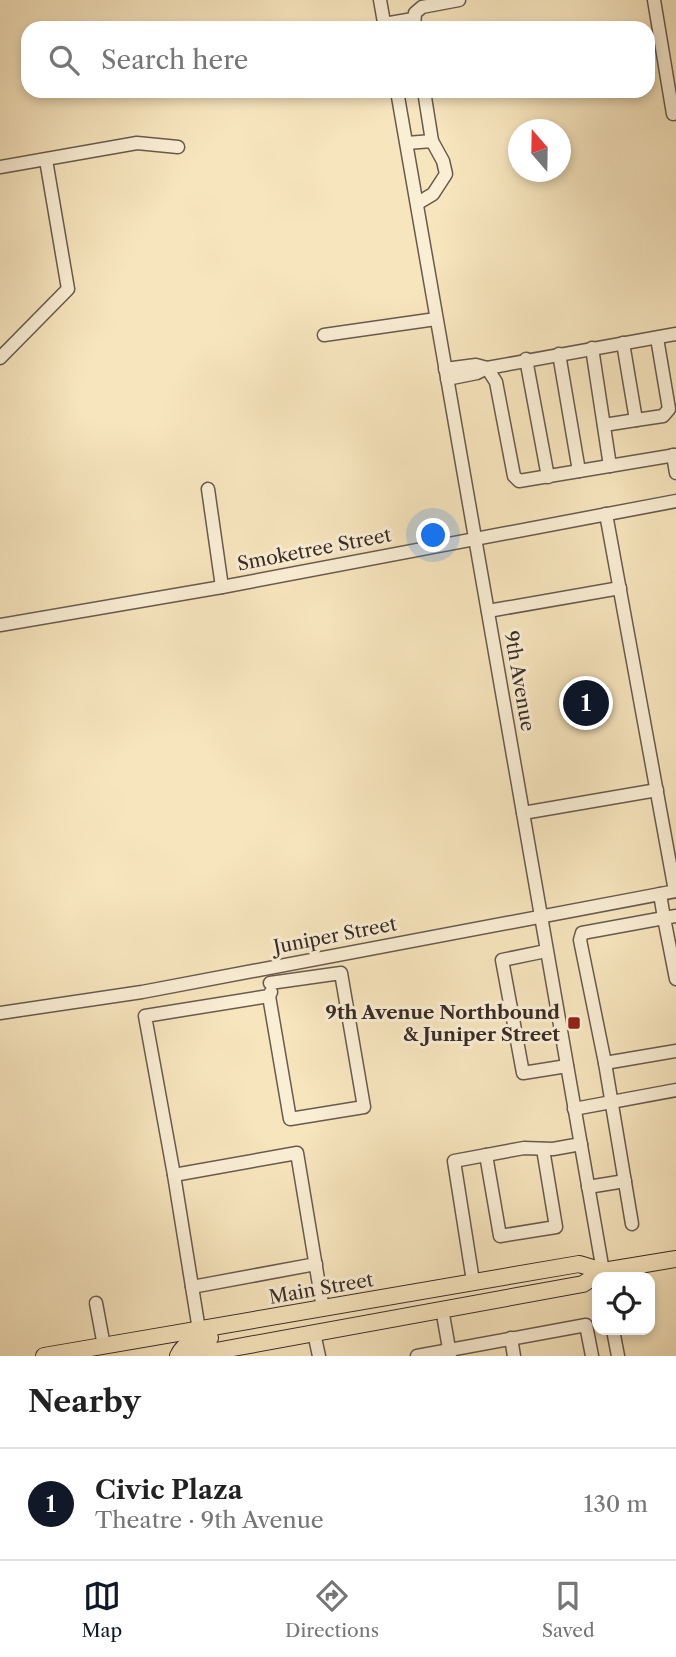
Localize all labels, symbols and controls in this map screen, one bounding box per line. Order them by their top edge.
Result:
search box [21,21,655,98]
icon: search [45,41,83,79]
text: Search here [101,44,248,76]
north arrow [508,119,571,182]
your location [416,518,450,552]
street label: Smoketree Street [235,523,393,576]
street label: 9th Avenue [499,629,540,733]
pin: 1 [563,677,609,729]
street label: Juniper Street [269,912,399,959]
place label: 9th Avenue Northbound & Juniper Street [326,1001,560,1046]
marker: 9th Avenue Northbound & Juniper Street [566,1015,582,1031]
street label: Main Street [267,1268,375,1309]
map controls [592,1272,655,1335]
button: locate [592,1272,655,1335]
text: Nearby [28,1383,141,1420]
text: Civic Plaza [95,1474,243,1506]
text: 1 [46,1490,56,1518]
text: 130 m [584,1490,648,1518]
text: Theatre · 9th Avenue [95,1506,324,1534]
tab: Map [81,1577,122,1642]
tab: Directions [285,1577,379,1642]
tab: Saved [542,1577,595,1642]

